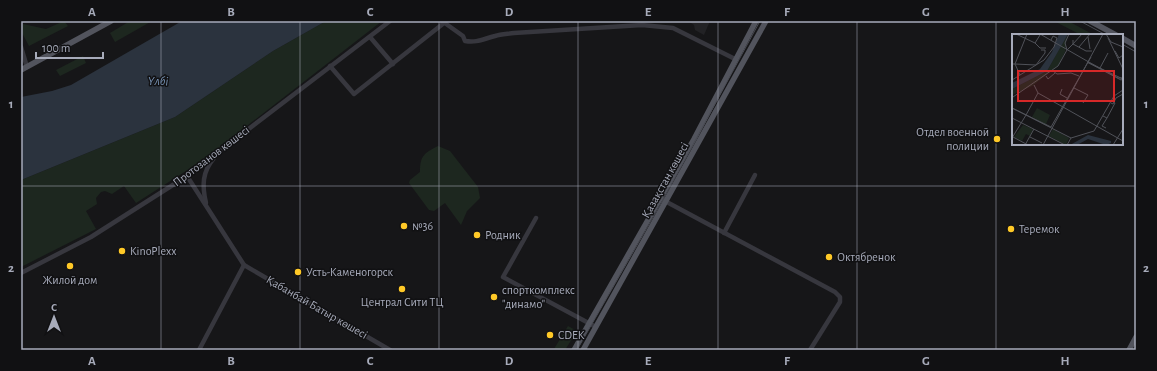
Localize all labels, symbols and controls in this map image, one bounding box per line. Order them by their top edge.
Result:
text: A [88,6,96,19]
text: B [227,6,235,19]
text: C [367,6,374,19]
text: D [505,6,514,19]
text: E [645,6,652,19]
text: F [784,6,791,19]
text: G [922,6,930,19]
text: H [1060,6,1070,19]
scale bar [36,34,103,60]
inset map [1012,34,1123,145]
text: 100 m [42,42,70,54]
water label: Үлбі [148,75,168,88]
text: 1 [9,98,13,111]
text: 1 [1144,98,1148,111]
street label: Протозанов көшесі [171,123,251,189]
place label: Отдел военной полиции [916,126,989,152]
marker: Отдел военной полиции [992,134,1002,144]
street label: Қазақстан көшесі [639,140,691,220]
place label: №36 [412,220,433,232]
marker: №36 [399,221,409,231]
place label: Теремок [1019,223,1060,235]
marker: Теремок [1006,224,1016,234]
place label: Родник [485,229,521,241]
marker: Родник [472,230,482,240]
place label: KinoPlexx [130,245,177,257]
marker: KinoPlexx [117,246,127,256]
place label: Октябренок [837,251,896,263]
marker: Октябренок [824,252,834,262]
marker: Жилой дом [65,261,75,271]
text: 2 [8,262,14,275]
text: 2 [1143,262,1149,275]
place label: Усть-Каменогорск [306,266,394,278]
marker: Усть-Каменогорск [293,267,303,277]
street label: Қабанбай Батыр көшесі [264,273,370,341]
place label: Жилой дом [43,274,97,286]
marker: Централ Сити ТЦ [397,284,407,294]
place label: спорткомплекс "динамо" [502,284,575,310]
marker: спорткомплекс "динамо" [489,292,499,302]
place label: Централ Сити ТЦ [361,296,444,308]
north arrow [34,297,74,337]
text: С [51,302,57,313]
place label: CDEK [558,329,585,341]
marker: CDEK [545,330,555,340]
text: A [88,355,96,368]
text: B [227,355,235,368]
text: C [367,355,374,368]
text: D [505,355,514,368]
text: E [645,355,652,368]
text: F [784,355,791,368]
text: G [922,355,930,368]
text: H [1060,355,1070,368]

